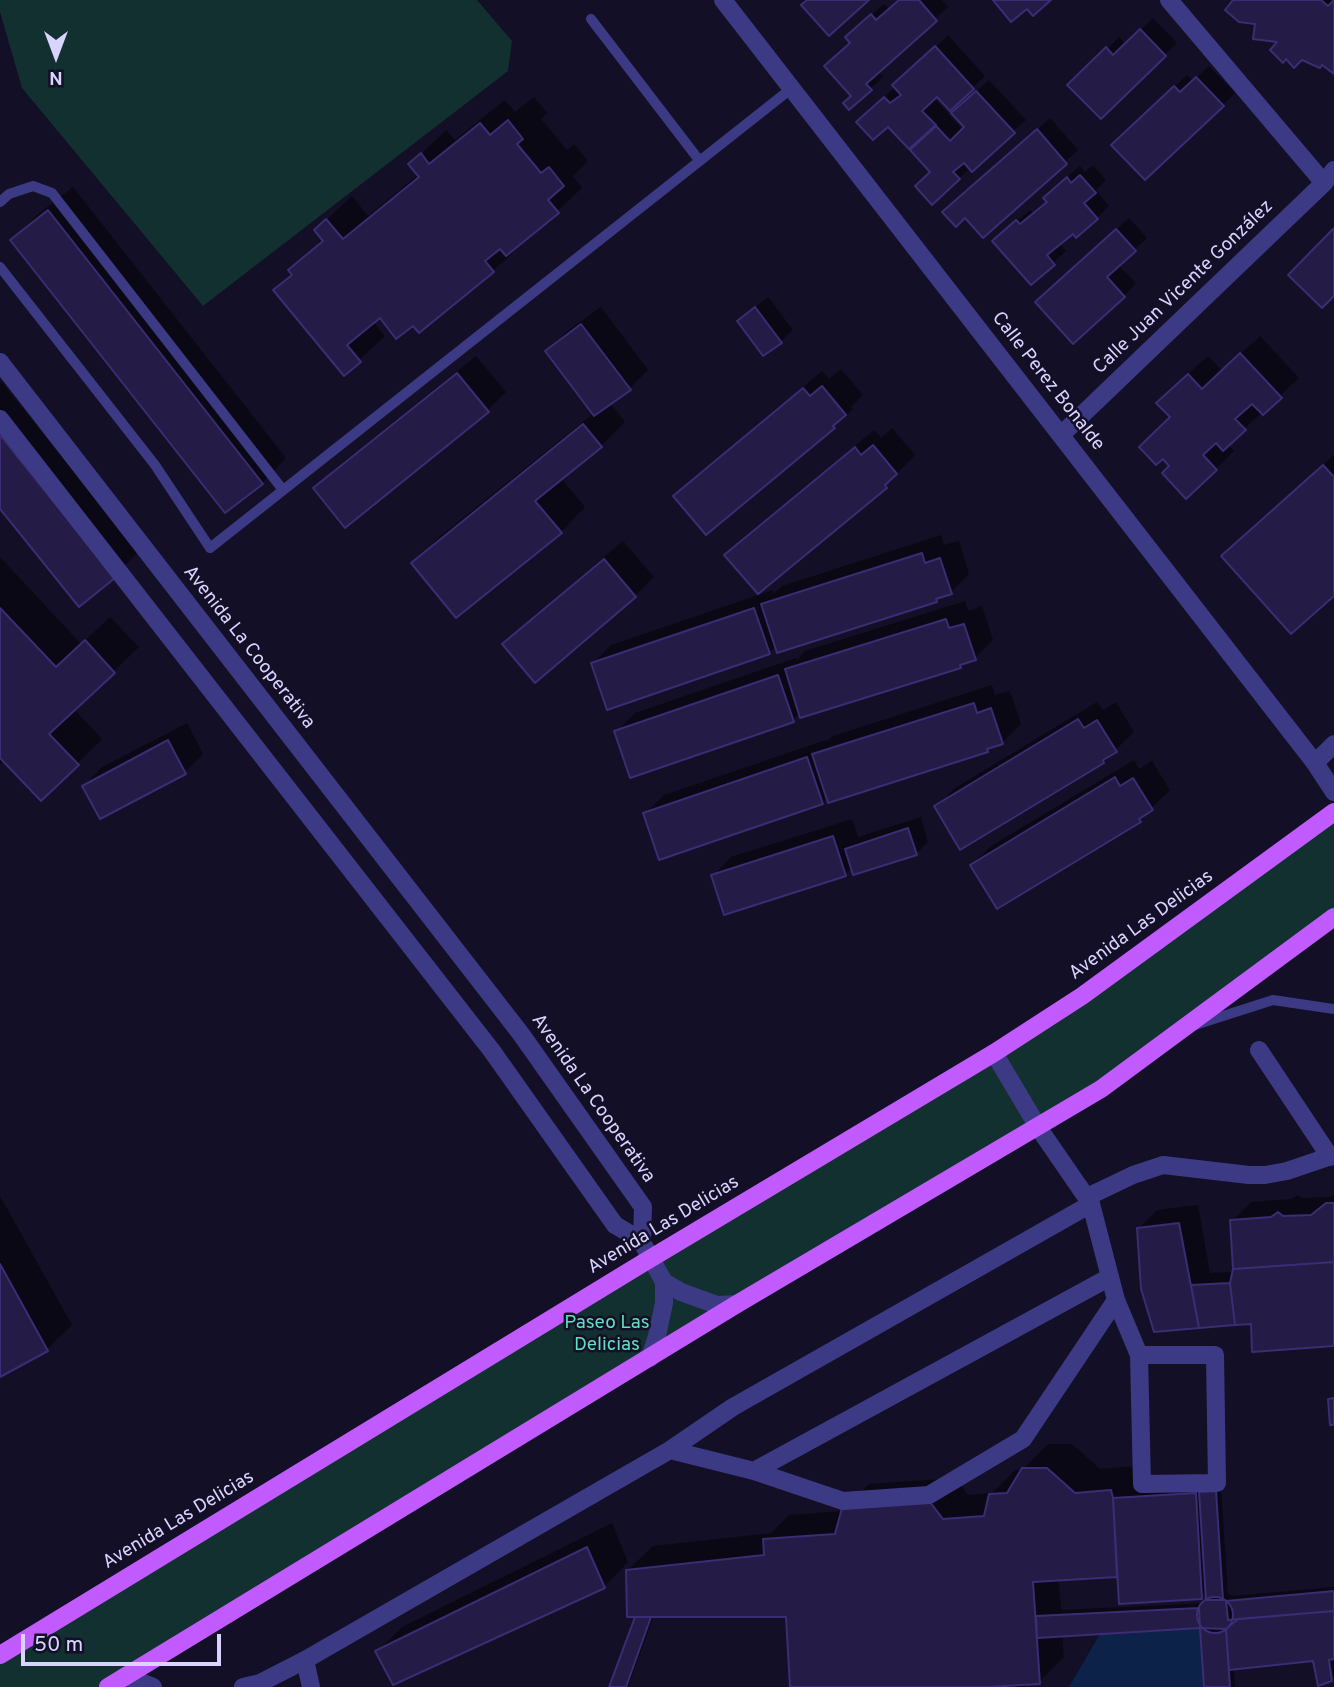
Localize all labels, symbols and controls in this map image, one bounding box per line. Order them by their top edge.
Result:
north arrow [21,21,91,91]
text: N [49,65,63,89]
street label: Calle Juan Vicente González [1089,196,1279,380]
street label: Calle Perez Bonalde [986,308,1108,456]
street label: Avenida La Cooperativa [177,562,319,734]
street label: Avenida Las Delicias [1065,866,1219,986]
street label: Avenida La Cooperativa [525,1010,659,1188]
street label: Avenida Las Delicias [584,1172,744,1280]
park label: Paseo Las Delicias [564,1313,650,1357]
street label: Avenida Las Delicias [99,1467,259,1575]
scale bar [24,1620,224,1664]
text: 50 m [34,1632,83,1659]

